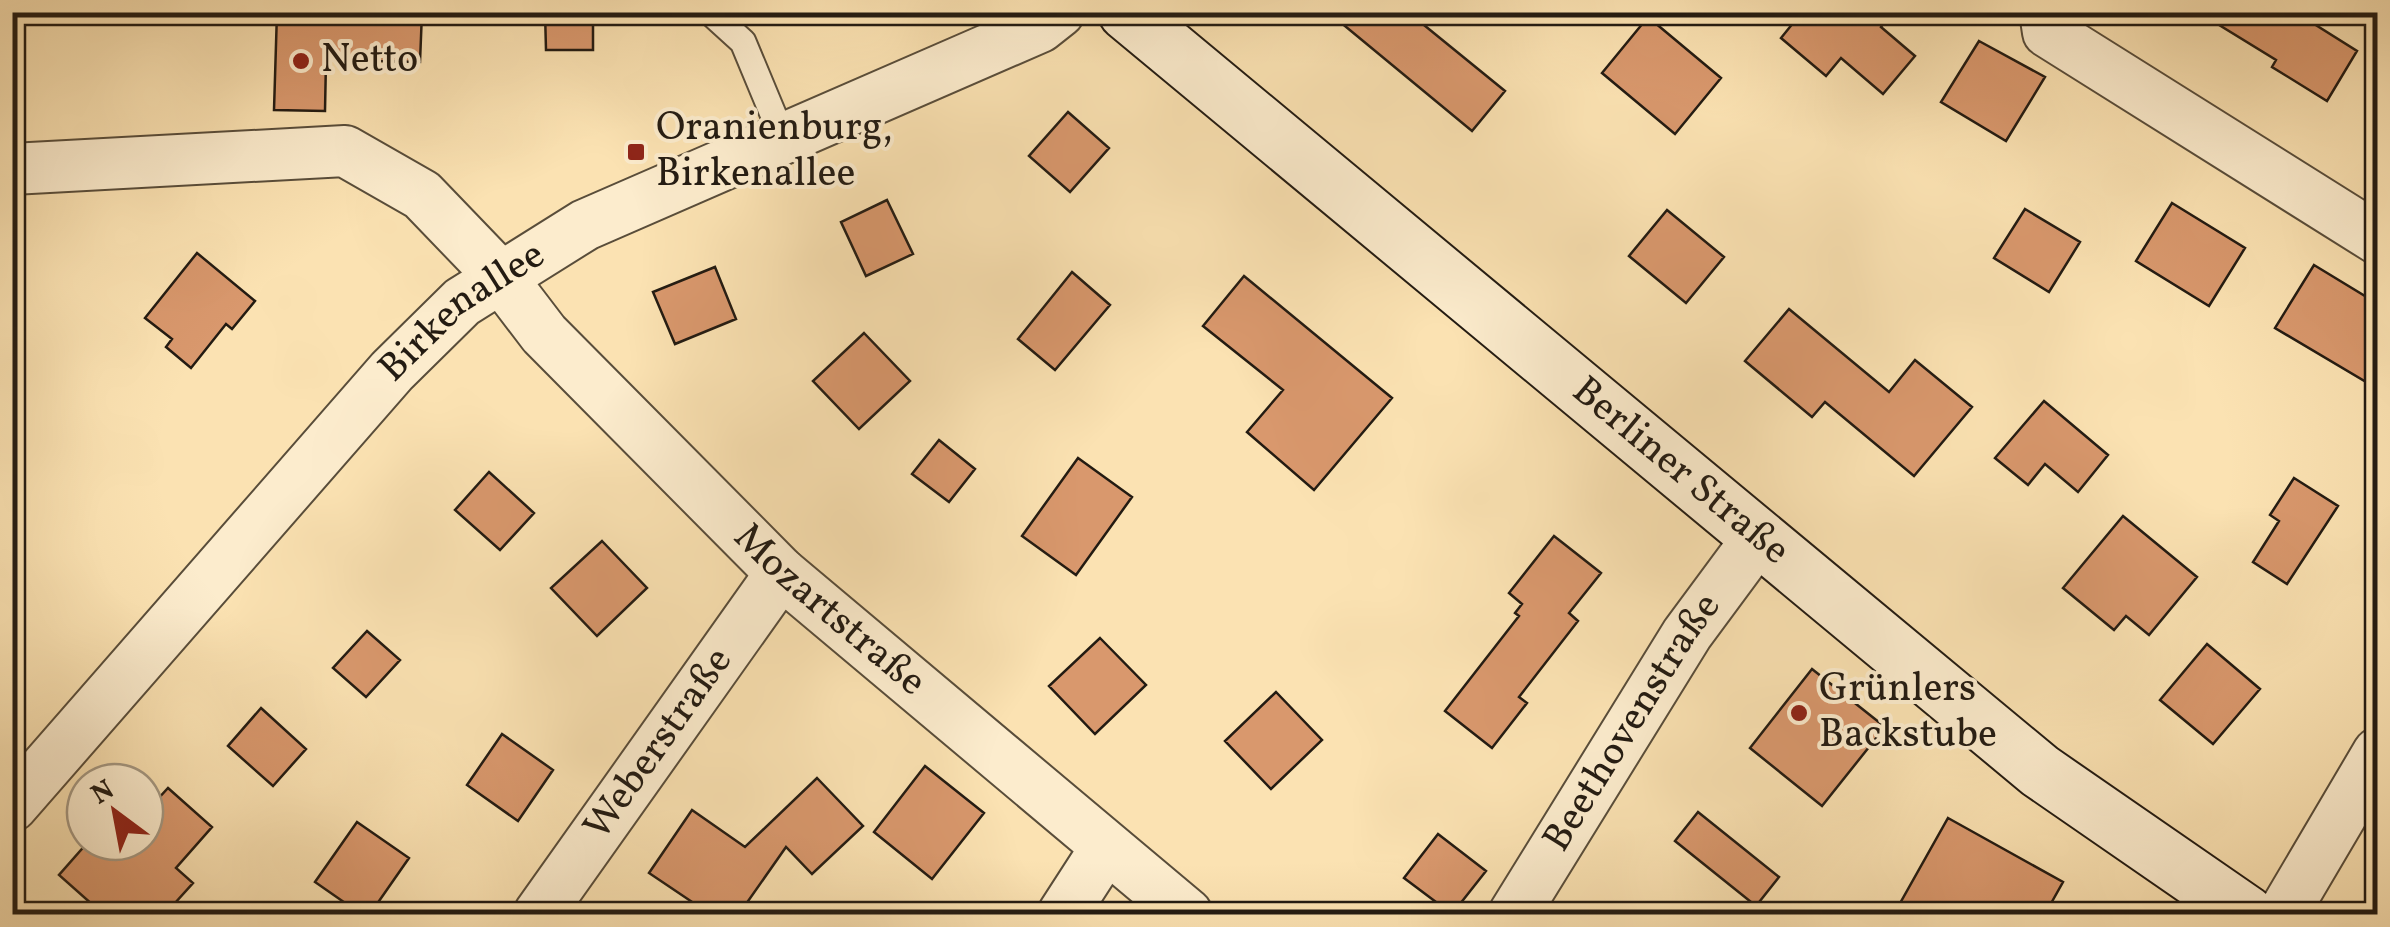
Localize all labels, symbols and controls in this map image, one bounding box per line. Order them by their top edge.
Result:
place label: Netto [321,33,418,89]
marker: Netto [290,50,312,72]
place label: Oranienburg, Birkenallee [656,101,893,203]
marker: Oranienburg, Birkenallee [625,141,647,163]
street label: Birkenallee [367,228,556,396]
street label: Berliner Straße [1559,365,1801,579]
street label: Mozartstraße [720,512,937,711]
street label: Beethovenstraße [1531,582,1736,863]
street label: Weberstraße [572,637,747,852]
place label: Grünlers Backstube [1819,662,1997,764]
marker: Grünlers Backstube [1788,702,1810,724]
north arrow [65,762,165,862]
text: N [84,771,122,815]

